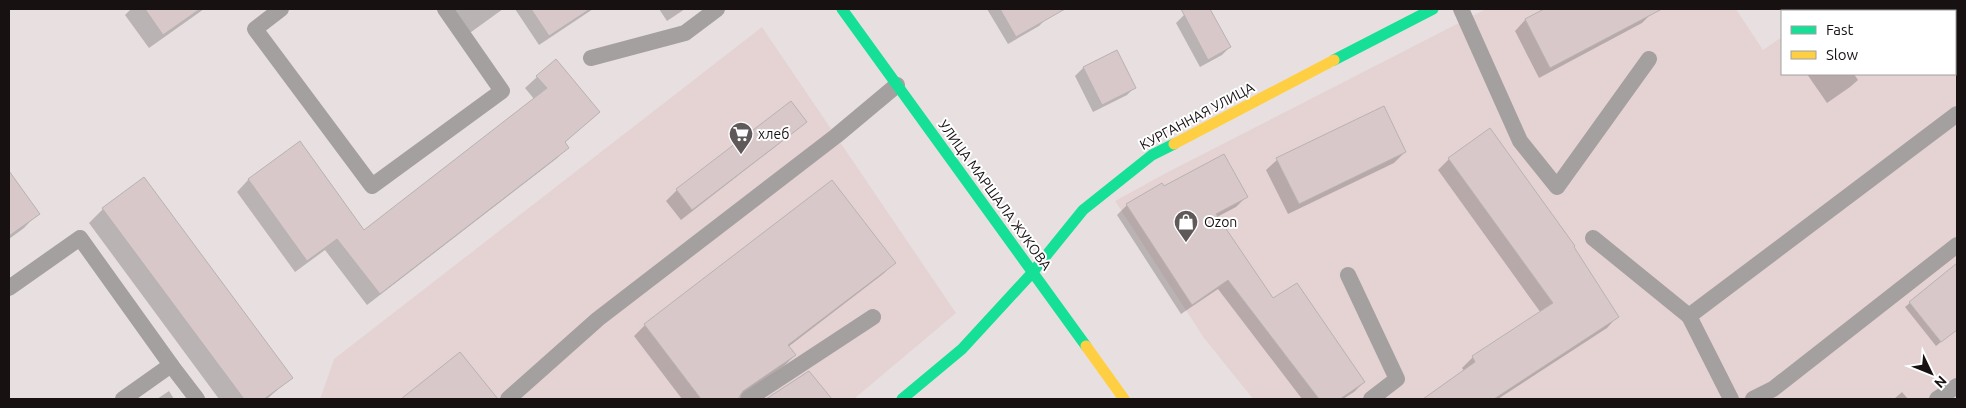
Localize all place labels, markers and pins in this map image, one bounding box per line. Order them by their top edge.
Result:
supermarket icon: хлеб [728,121,754,155]
place label: хлеб [758,126,789,142]
shop icon: Ozon [1173,209,1199,243]
place label: Ozon [1204,214,1237,230]

